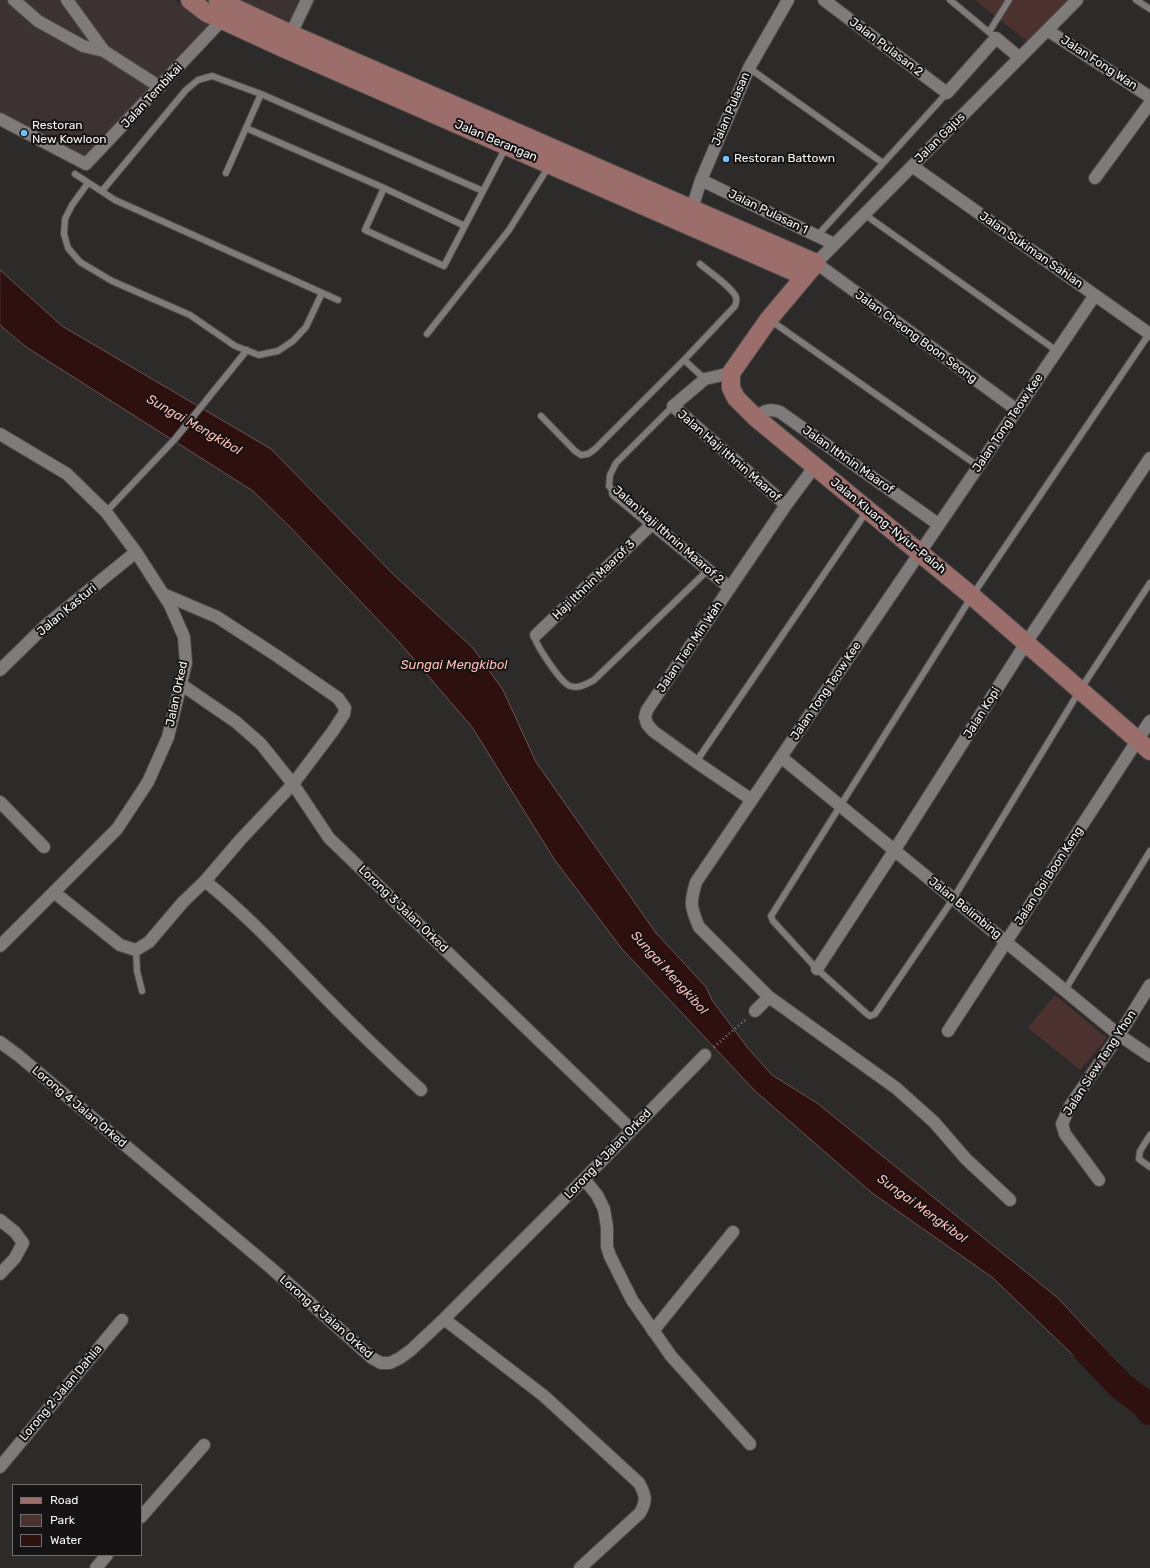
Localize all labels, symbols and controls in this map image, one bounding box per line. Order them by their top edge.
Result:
street label: Jalan Pulasan 2 [846,15,926,79]
street label: Jalan Fong Wan [1058,33,1140,93]
street label: Jalan Tembikai [119,61,185,131]
street label: Jalan Pulasan [709,70,753,148]
street label: Jalan Gajus [912,110,968,166]
street label: Jalan Berangan [453,117,539,165]
place label: Restoran New Kowloon [32,119,107,147]
marker: Restoran New Kowloon [19,128,29,138]
place label: Restoran Battown [734,152,835,166]
marker: Restoran Battown [721,154,731,164]
street label: Jalan Pulasan 1 [726,187,810,237]
street label: Jalan Sukiman Sahlan [976,209,1086,291]
street label: Jalan Cheong Boon Seong [852,288,980,386]
street label: Jalan Tong Teow Kee [970,371,1046,475]
water label: Sungai Mengkibol [144,391,244,459]
street label: Jalan Haji Ithnin Maarof [674,407,784,505]
street label: Jalan Ithnin Maarof [800,423,896,497]
street label: Jalan Kluang-Nyiur-Paloh [827,475,949,577]
street label: Jalan Haji Ithnin Maarof 2 [610,483,726,587]
street label: Haji Ithnin Maarof 3 [550,537,638,623]
street label: Jalan Kasturi [34,581,100,639]
street label: Jalan Tien Min Wah [654,599,726,695]
street label: Jalan Tong Teow Kee [788,639,864,743]
water label: Sungai Mengkibol [400,657,508,673]
street label: Jalan Orked [163,660,191,728]
street label: Jalan Kopi [961,685,1003,741]
street label: Jalan Ooi Boon Keng [1012,824,1086,928]
street label: Lorong 3 Jalan Orked [355,863,451,955]
street label: Jalan Belimbing [926,874,1004,942]
water label: Sungai Mengkibol [627,928,711,1018]
street label: Jalan Siew Teng Yhon [1061,1008,1139,1118]
street label: Lorong 4 Jalan Orked [29,1063,129,1151]
street label: Lorong 4 Jalan Orked [561,1106,655,1202]
water label: Sungai Mengkibol [874,1171,970,1247]
street label: Lorong 4 Jalan Orked [276,1273,376,1361]
street label: Lorong 2 Jalan Dahlia [17,1342,105,1444]
legend [12,1484,142,1556]
text: Road [50,1493,78,1507]
text: Park [50,1513,75,1527]
text: Water [50,1533,82,1547]

